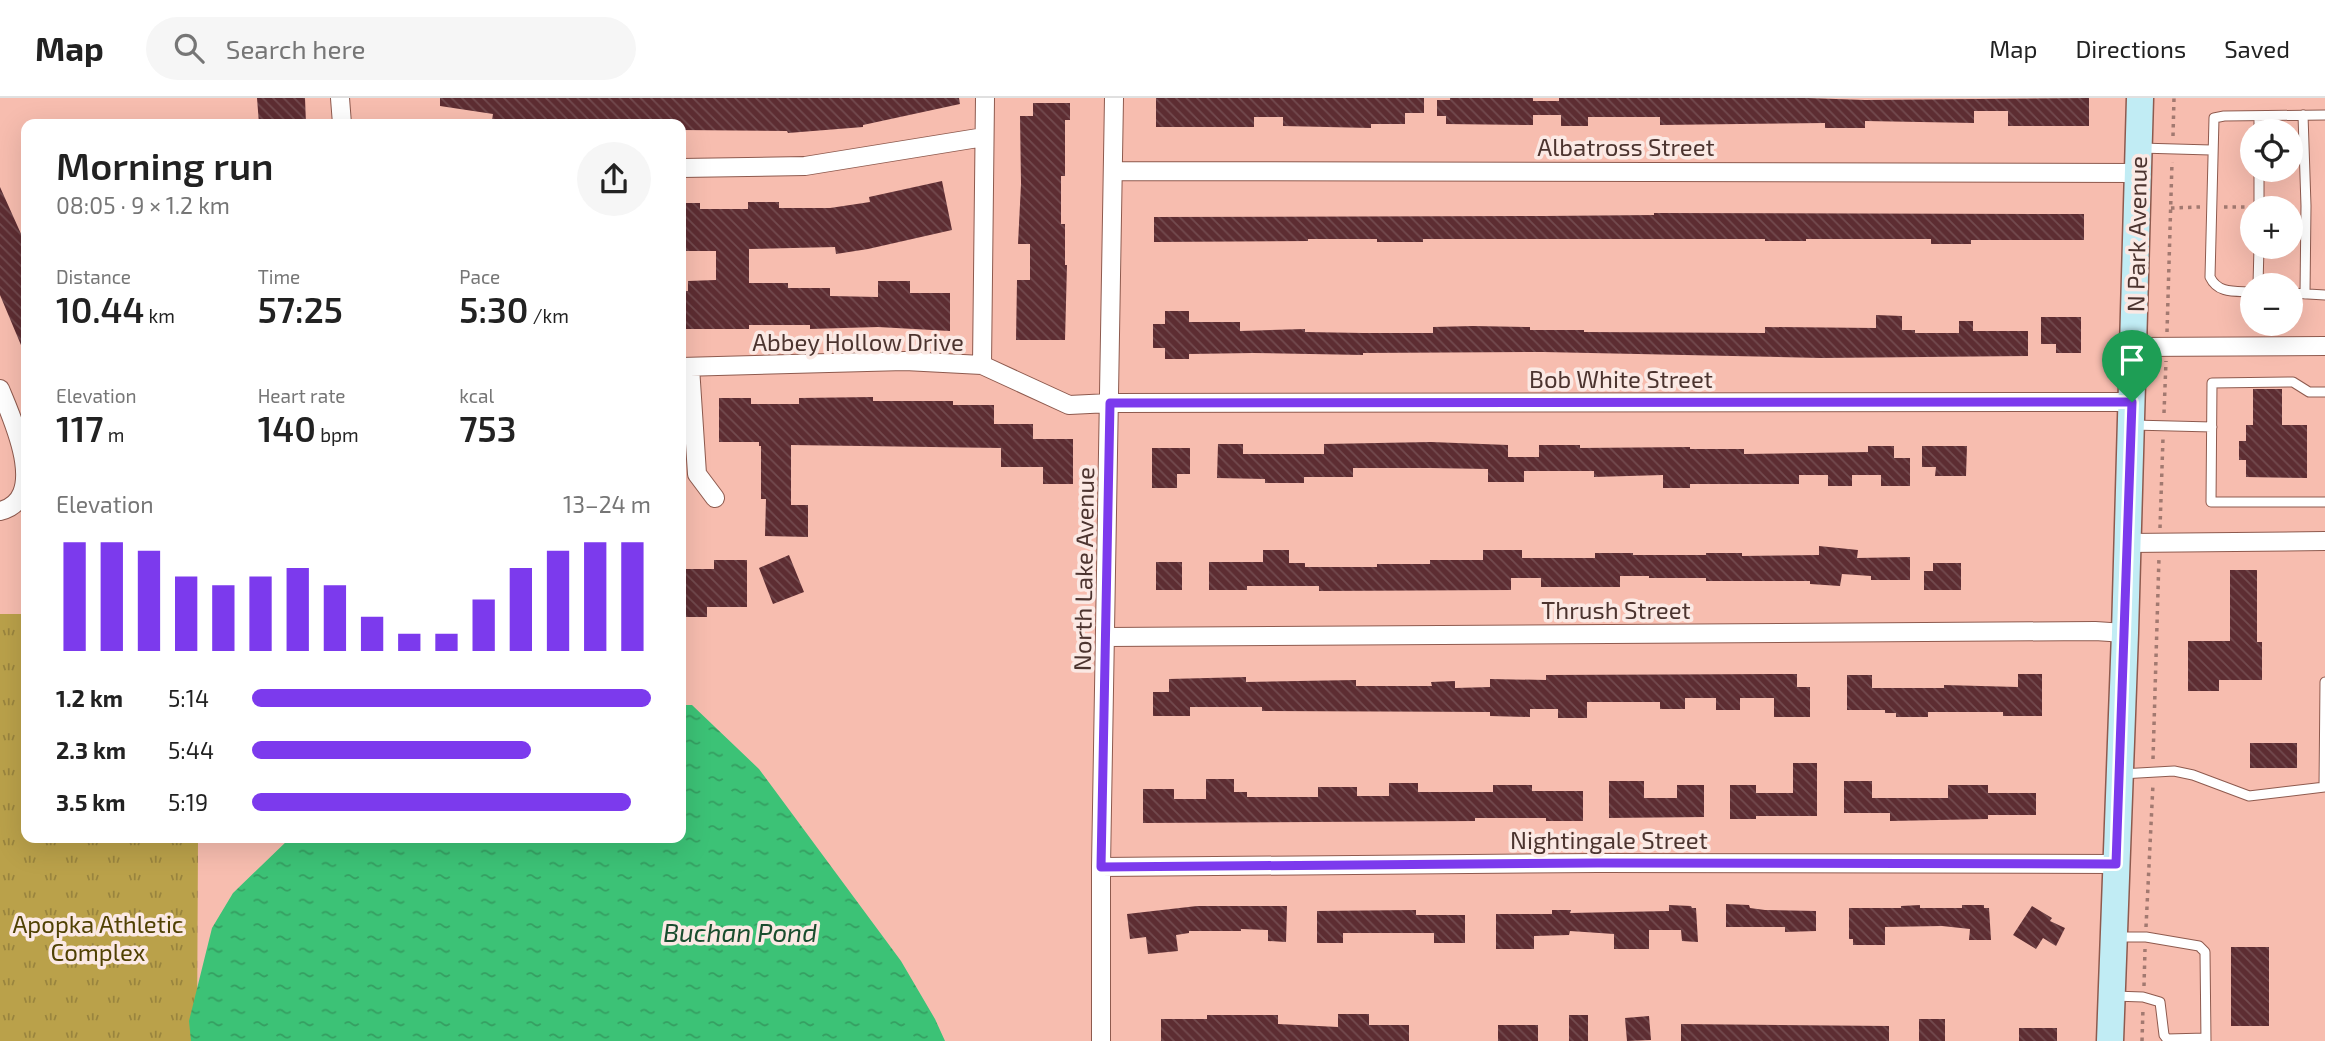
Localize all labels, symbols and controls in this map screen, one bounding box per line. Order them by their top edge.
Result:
search box [146,17,636,80]
text: Map [35,28,104,68]
icon: search [170,29,208,67]
text: Search here [226,33,365,64]
text: Map [1989,34,2037,63]
text: Directions [2075,34,2186,63]
text: Saved [2224,34,2290,63]
map controls [2240,119,2303,336]
button: locate [2240,119,2303,182]
street label: Albatross Street [1537,132,1715,161]
text: Morning run [56,142,274,188]
button: share [577,142,651,216]
street label: N Park Avenue [2120,156,2152,312]
text: 08:05 · 9 × 1.2 km [56,191,230,219]
button: + [2240,196,2303,259]
text: Distance [56,265,131,288]
text: Time [258,265,300,288]
text: Pace [459,265,500,288]
button: − [2240,273,2303,336]
text: 10.44 [56,288,144,330]
text: 57:25 [258,288,343,330]
text: 5:30 [459,288,528,330]
text: km [144,304,175,327]
text: /km [528,304,569,327]
street label: Abbey Hollow Drive [752,327,964,356]
pin [2102,330,2162,402]
icon: arrive [2113,341,2151,379]
street label: Bob White Street [1529,364,1713,393]
text: Elevation [56,384,137,407]
text: Heart rate [258,384,346,407]
text: kcal [459,384,494,407]
text: 117 [56,407,104,449]
text: 140 [258,407,316,449]
text: 753 [459,407,516,449]
text: m [104,423,124,446]
text: bpm [316,423,359,446]
street label: North Lake Avenue [1067,467,1099,671]
text: Elevation [56,490,154,518]
text: 13–24 m [563,490,651,518]
street label: Thrush Street [1541,595,1691,624]
text: 1.2 km [56,684,123,712]
text: 5:14 [168,684,209,712]
text: 2.3 km [56,736,126,764]
text: 5:44 [168,736,214,764]
text: 3.5 km [56,788,125,816]
text: 5:19 [168,788,208,816]
street label: Nightingale Street [1510,825,1708,854]
park label: Apopka Athletic Complex [12,909,184,966]
water label: Buchan Pond [663,916,817,947]

